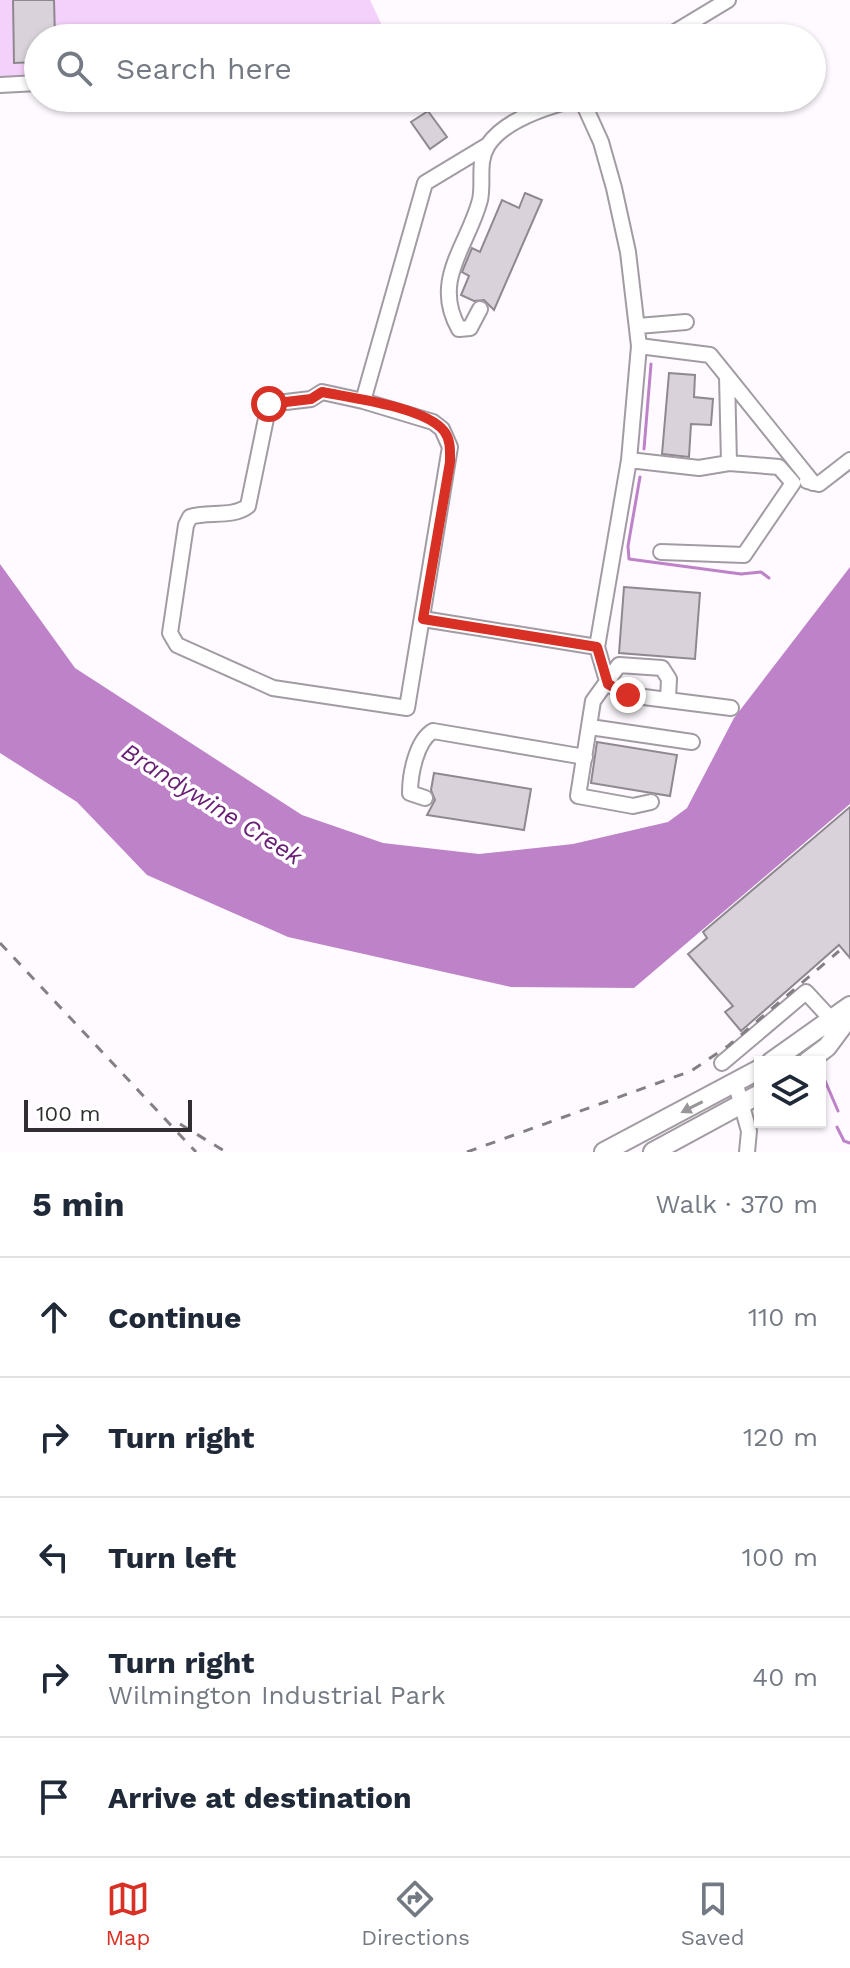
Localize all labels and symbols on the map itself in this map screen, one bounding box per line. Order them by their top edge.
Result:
route start [251,386,287,422]
route end [610,677,646,713]
water label: Brandywine Creek [117,737,308,871]
scale bar [24,1096,192,1132]
one-way arrow [681,1101,704,1114]

